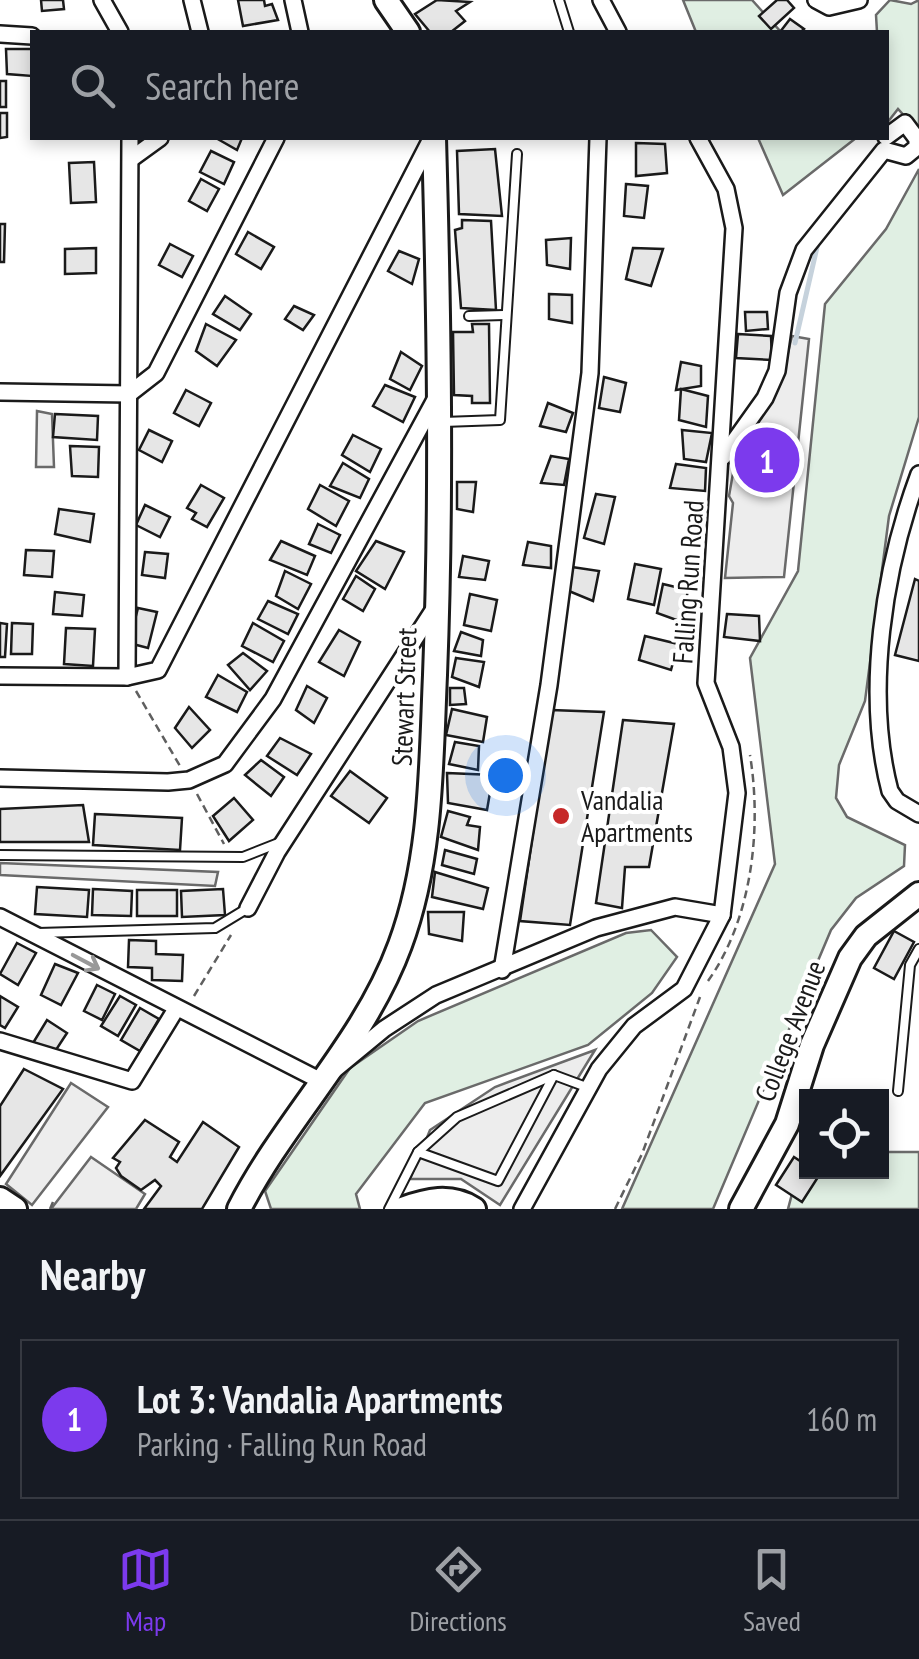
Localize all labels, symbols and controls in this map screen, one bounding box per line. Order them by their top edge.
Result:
search box [30,30,889,140]
icon: search [65,58,120,113]
text: Search here [145,61,299,110]
pin: 1 [734,422,800,498]
street label: Falling Run Road [663,499,712,665]
street label: Stewart Street [383,627,424,767]
your location [480,750,531,801]
place label: Vandalia Apartments [580,781,693,850]
marker: Vandalia Apartments [550,805,572,827]
one-way arrow [71,953,101,972]
street label: College Avenue [746,955,833,1107]
map controls [799,1089,889,1179]
button: locate [799,1089,889,1179]
text: Nearby [40,1247,145,1302]
text: Lot 3: Vandalia Apartments [137,1374,503,1423]
text: 1 [67,1398,82,1440]
text: 160 m [806,1398,877,1440]
text: Parking · Falling Run Road [137,1423,427,1465]
tab: Map [118,1542,173,1639]
tab: Directions [409,1542,507,1639]
tab: Saved [743,1542,801,1639]

